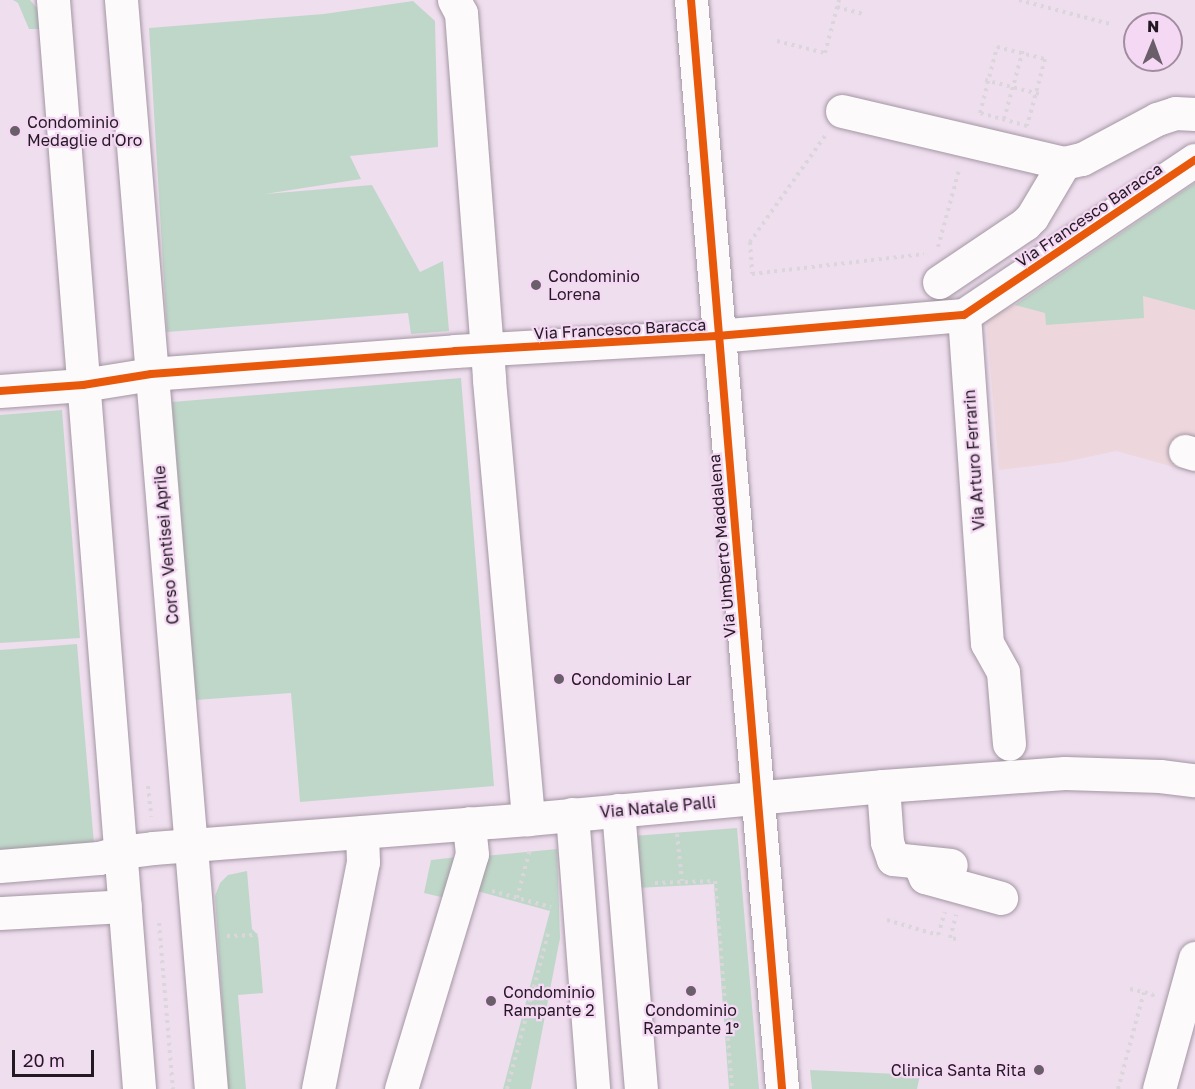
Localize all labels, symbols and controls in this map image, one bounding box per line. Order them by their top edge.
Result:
north arrow [1123,12,1183,72]
text: N [1147,16,1160,36]
place label: Condominio Medaglie d'Oro [27,112,142,150]
marker: Condominio Medaglie d'Oro [8,124,22,138]
street label: Via Francesco Baracca [1012,159,1166,271]
place label: Condominio Lorena [548,266,640,304]
marker: Condominio Lorena [529,278,543,292]
street label: Via Francesco Baracca [533,315,707,343]
street label: Via Arturo Ferrarin [959,389,989,531]
street label: Via Umberto Maddalena [704,453,740,639]
street label: Corso Ventisei Aprile [149,465,183,625]
place label: Condominio Lar [571,669,691,689]
marker: Condominio Lar [552,672,566,686]
street label: Via Natale Palli [599,792,717,822]
place label: Condominio Rampante 2 [503,982,595,1020]
marker: Condominio Rampante 1º [684,984,698,998]
marker: Condominio Rampante 2 [484,994,498,1008]
place label: Condominio Rampante 1º [643,1000,739,1038]
scale bar [15,1038,98,1076]
text: 20 m [23,1049,65,1071]
place label: Clinica Santa Rita [891,1060,1026,1080]
marker: Clinica Santa Rita [1030,1061,1048,1079]

